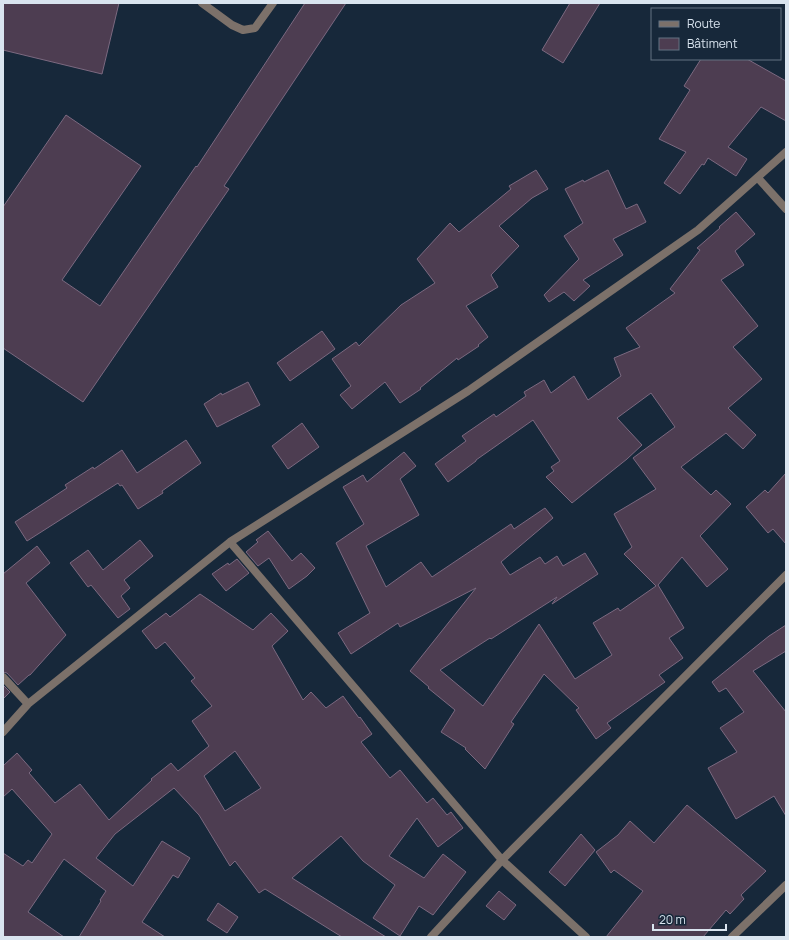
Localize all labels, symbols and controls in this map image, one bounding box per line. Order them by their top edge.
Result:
legend [651,8,781,60]
text: Route [687,15,720,32]
text: Bâtiment [687,35,738,52]
scale bar [653,906,726,932]
text: 20 m [659,911,686,928]

